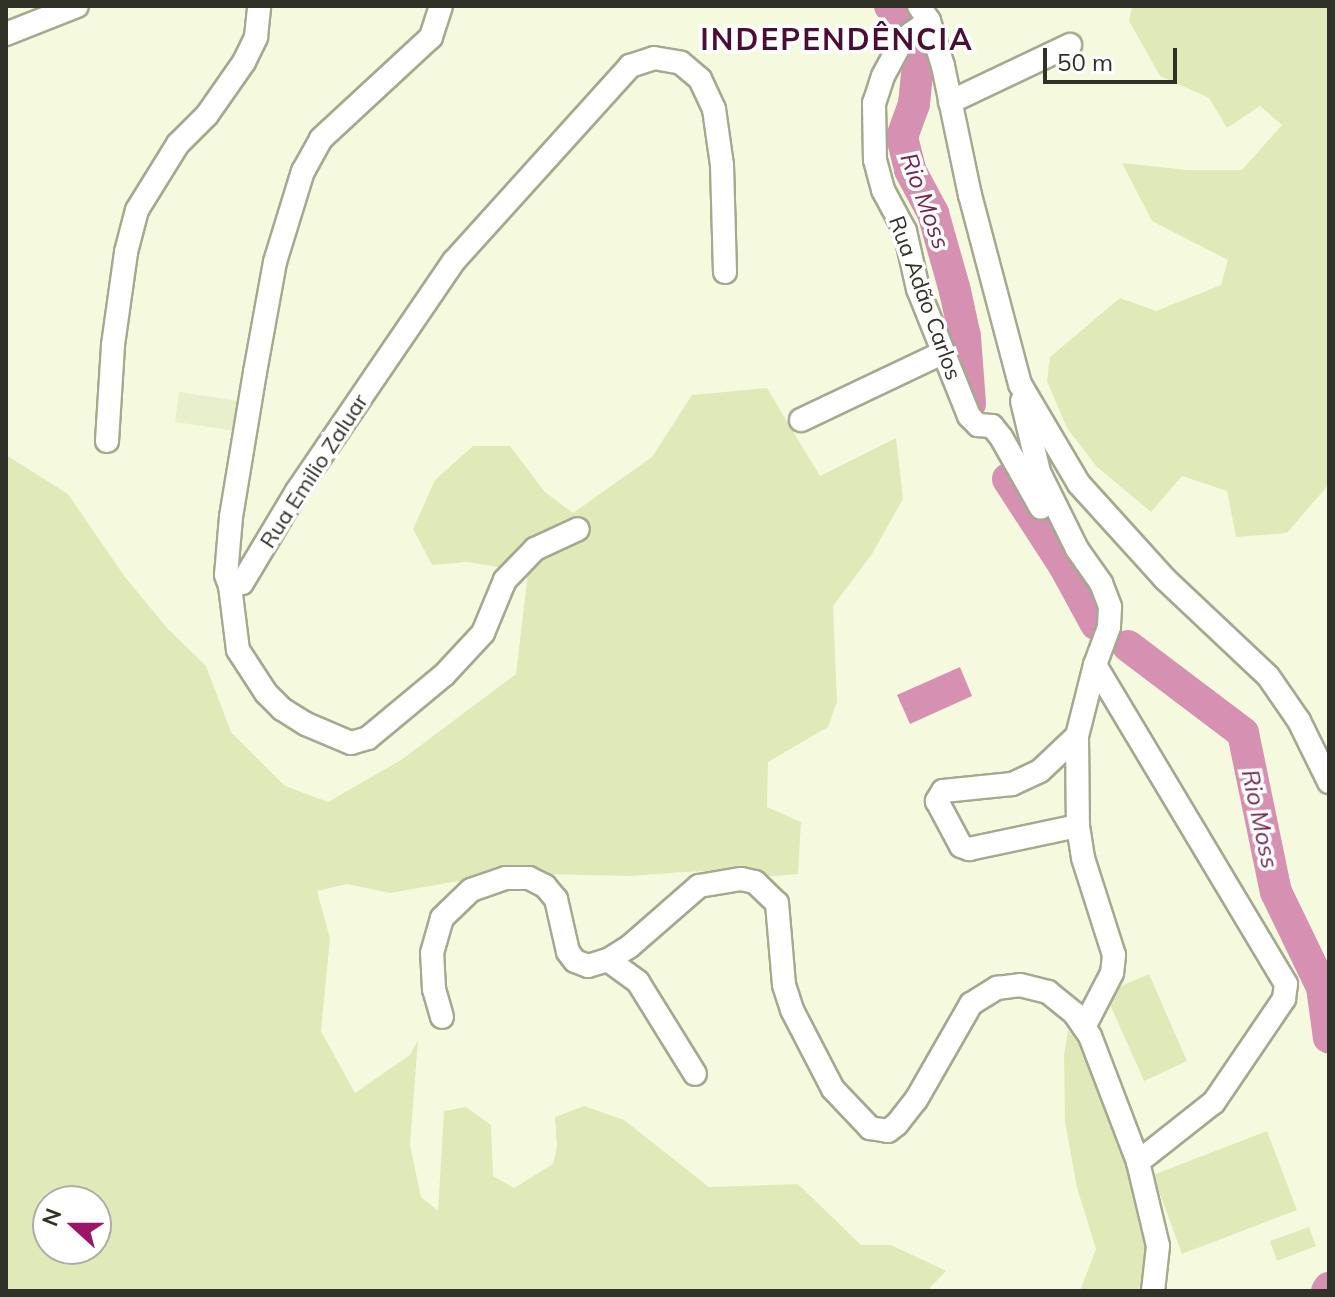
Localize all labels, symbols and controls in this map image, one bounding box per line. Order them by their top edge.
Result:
district label: INDEPENDÊNCIA [700,21,974,57]
scale bar [1047,32,1181,82]
text: 50 m [1057,47,1113,77]
water label: Rio Moss [894,149,956,253]
street label: Rua Adão Carlos [883,213,967,383]
street label: Rua Emilio Zaluar [254,389,374,553]
water label: Rio Moss [1235,767,1285,871]
north arrow [32,1185,112,1265]
text: N [35,1204,68,1230]

